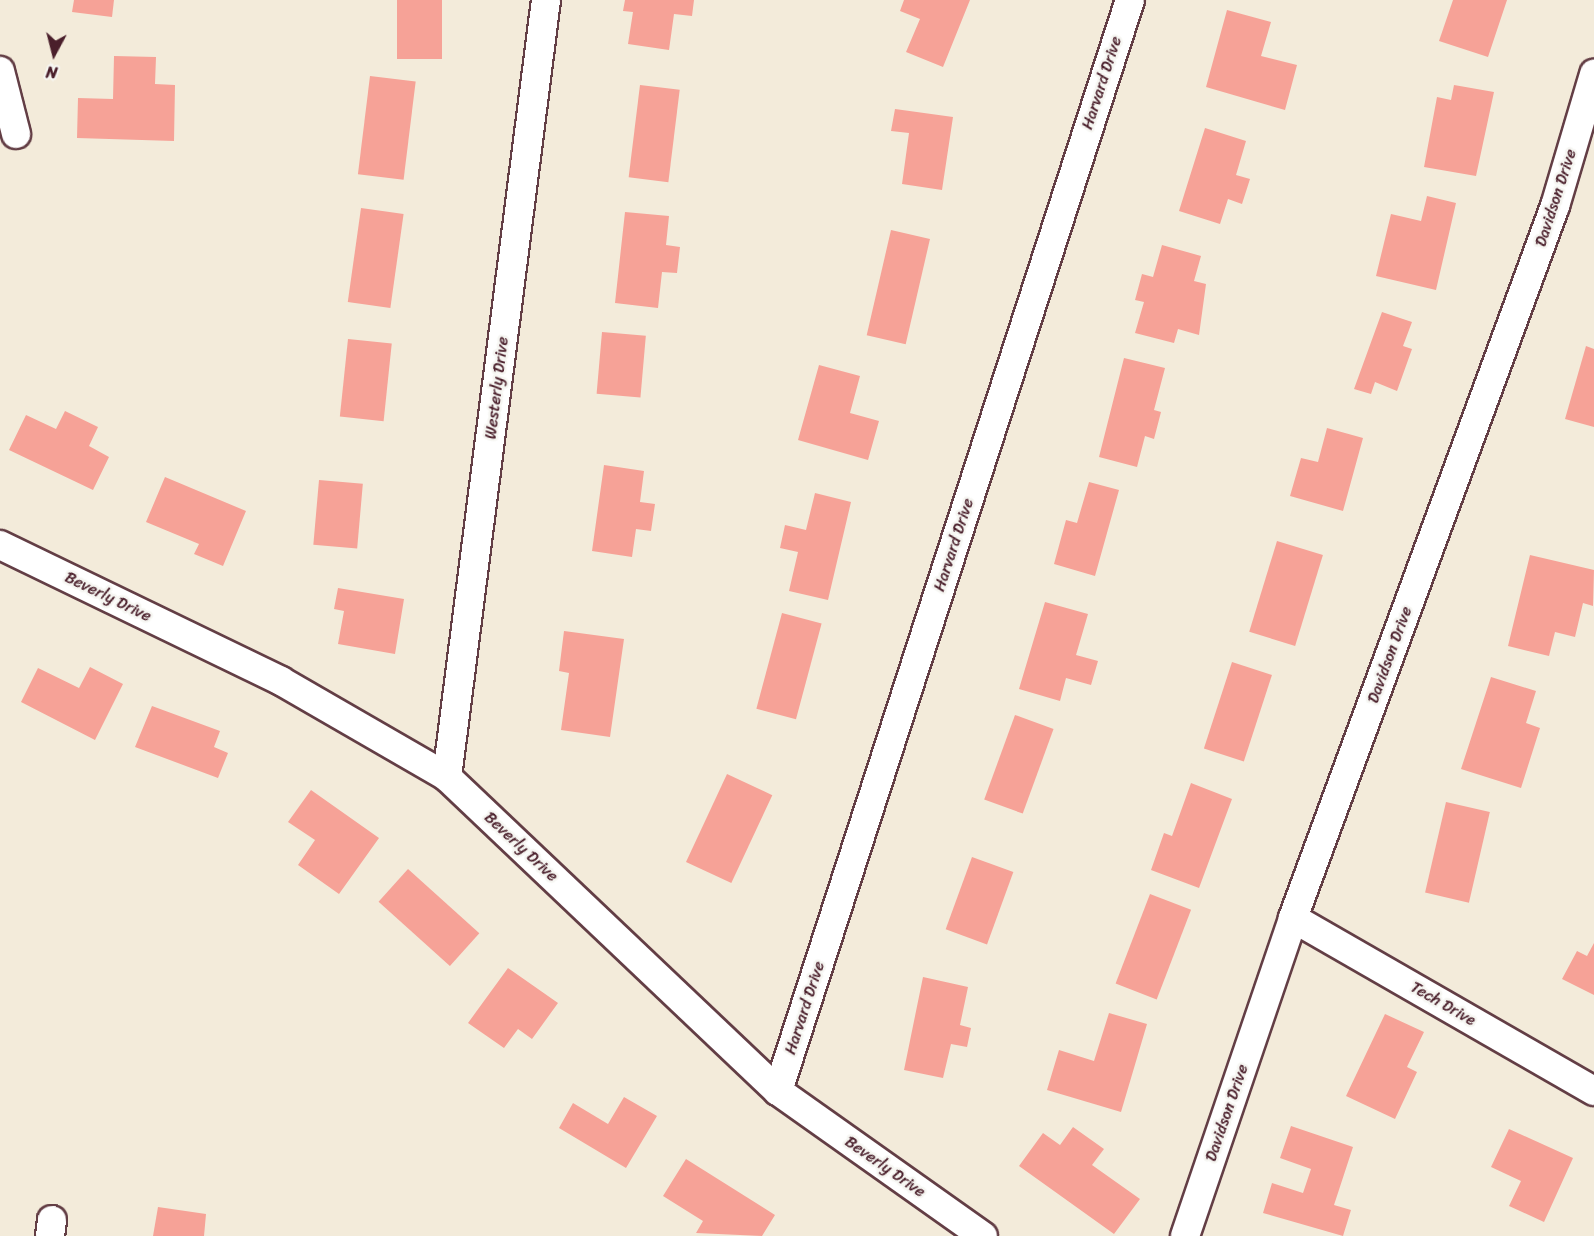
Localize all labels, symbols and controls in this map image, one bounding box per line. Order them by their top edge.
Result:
north arrow [24,24,84,84]
street label: Harvard Drive [1078,34,1126,132]
text: N [44,57,59,87]
street label: Davidson Drive [1531,147,1581,249]
street label: Westerly Drive [481,336,513,440]
street label: Harvard Drive [930,496,978,594]
street label: Beverly Drive [62,568,154,626]
street label: Davidson Drive [1364,604,1416,706]
street label: Beverly Drive [480,808,562,886]
street label: Harvard Drive [781,959,829,1057]
street label: Tech Drive [1407,978,1479,1030]
street label: Davidson Drive [1201,1062,1253,1164]
street label: Beverly Drive [841,1132,929,1202]

